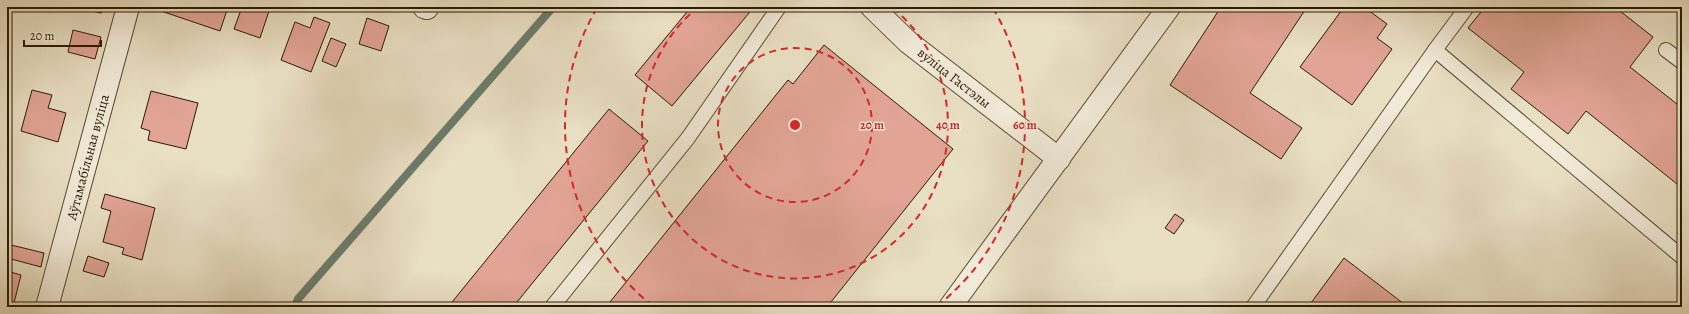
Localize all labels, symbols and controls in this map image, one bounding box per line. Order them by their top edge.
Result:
scale bar [24,22,101,48]
text: 20 m [30,28,54,44]
street label: вуліца Гастэлы [913,43,995,113]
street label: Аўтамабільная вуліца [62,92,114,223]
text: 20 m [860,117,884,133]
text: 40 m [936,117,960,133]
text: 60 m [1013,117,1037,133]
centre of rings [788,118,802,132]

